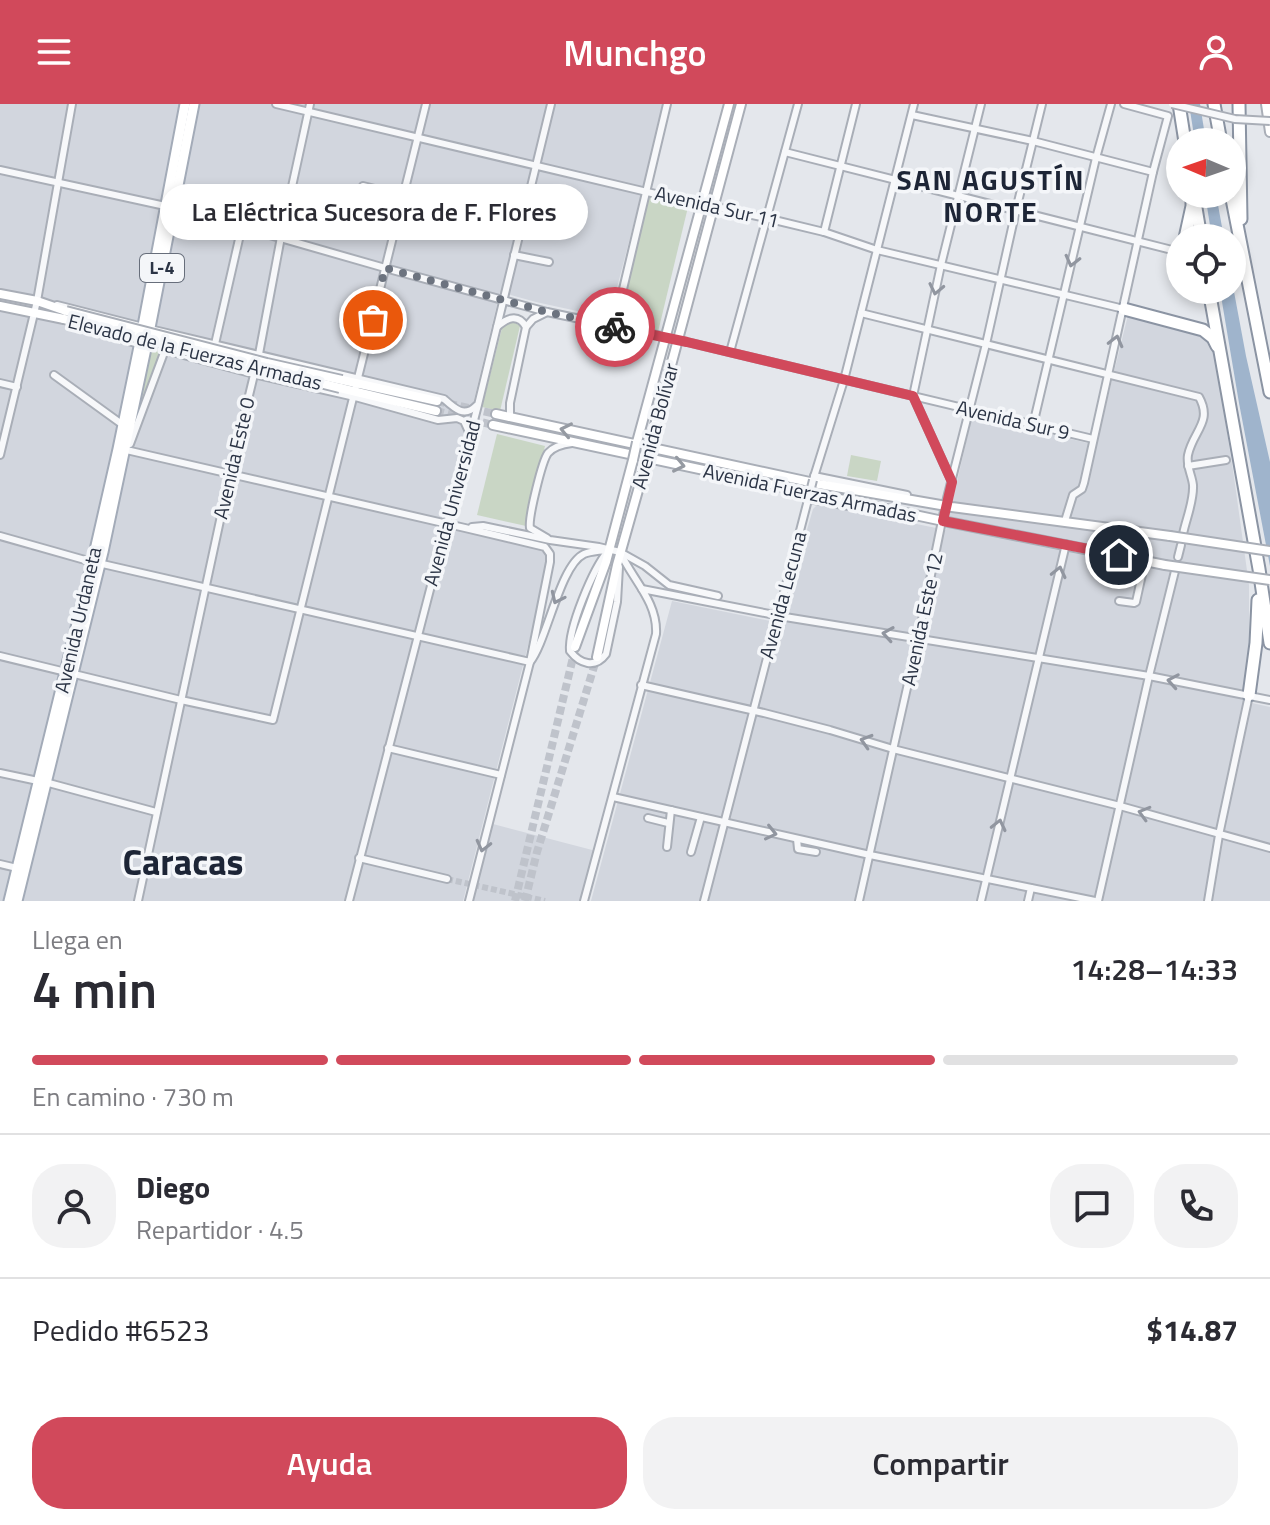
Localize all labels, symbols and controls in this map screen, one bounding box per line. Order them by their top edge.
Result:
text: Munchgo [563,25,707,80]
icon: menu [32,30,76,74]
icon: person [1194,30,1238,74]
north arrow [1166,128,1246,208]
map controls [1166,128,1246,304]
district label: SAN AGUSTÍN NORTE [897,158,1085,233]
street label: Avenida Sur 11 [652,177,782,236]
callout: La Eléctrica Sucesora de F. Flores [159,184,587,240]
text: La Eléctrica Sucesora de F. Flores [191,192,557,231]
button: locate [1166,224,1246,304]
road number: L-4 [140,254,184,282]
one-way arrow [1064,254,1081,268]
one-way arrow [928,281,945,295]
pin [339,286,407,354]
courier [575,287,655,367]
icon: bag [351,298,395,342]
street label: Elevado de la Fuerzas Armadas [65,305,325,398]
icon: bike [593,305,637,349]
one-way arrow [1107,335,1124,349]
street label: Avenida Bolívar [623,359,686,492]
street label: Avenida Sur 9 [954,391,1073,448]
street label: Avenida Este 0 [204,394,263,522]
street label: Avenida Universidad [414,416,489,589]
one-way arrow [560,422,574,439]
street label: Avenida Fuerzas Armadas [701,455,920,530]
one-way arrow [672,456,685,473]
pin [1085,521,1153,589]
street label: Avenida Lecuna [751,528,814,662]
icon: home [1097,533,1141,577]
street label: Avenida Urdaneta [46,544,109,696]
street label: Avenida Este 12 [892,549,951,688]
one-way arrow [1050,566,1067,580]
one-way arrow [551,590,567,604]
one-way arrow [882,627,895,644]
one-way arrow [1166,673,1179,690]
one-way arrow [859,734,873,750]
one-way arrow [1138,806,1152,822]
one-way arrow [990,819,1007,833]
one-way arrow [764,824,777,841]
district label: Caracas [122,834,244,889]
one-way arrow [476,839,493,853]
text: Llega en [32,920,123,959]
text: 14:28–14:33 [1071,946,1238,992]
text: 4 min [32,949,157,1028]
text: En camino · 730 m [32,1077,234,1116]
button: person [32,1164,116,1248]
text: Diego [136,1164,210,1210]
button: chat [1050,1164,1134,1248]
button: phone [1154,1164,1238,1248]
text: Repartidor · 4.5 [136,1210,304,1249]
text: Pedido #6523 [32,1307,210,1353]
text: $14.87 [1146,1307,1238,1353]
button: Ayuda [32,1417,627,1509]
button: Compartir [643,1417,1238,1509]

